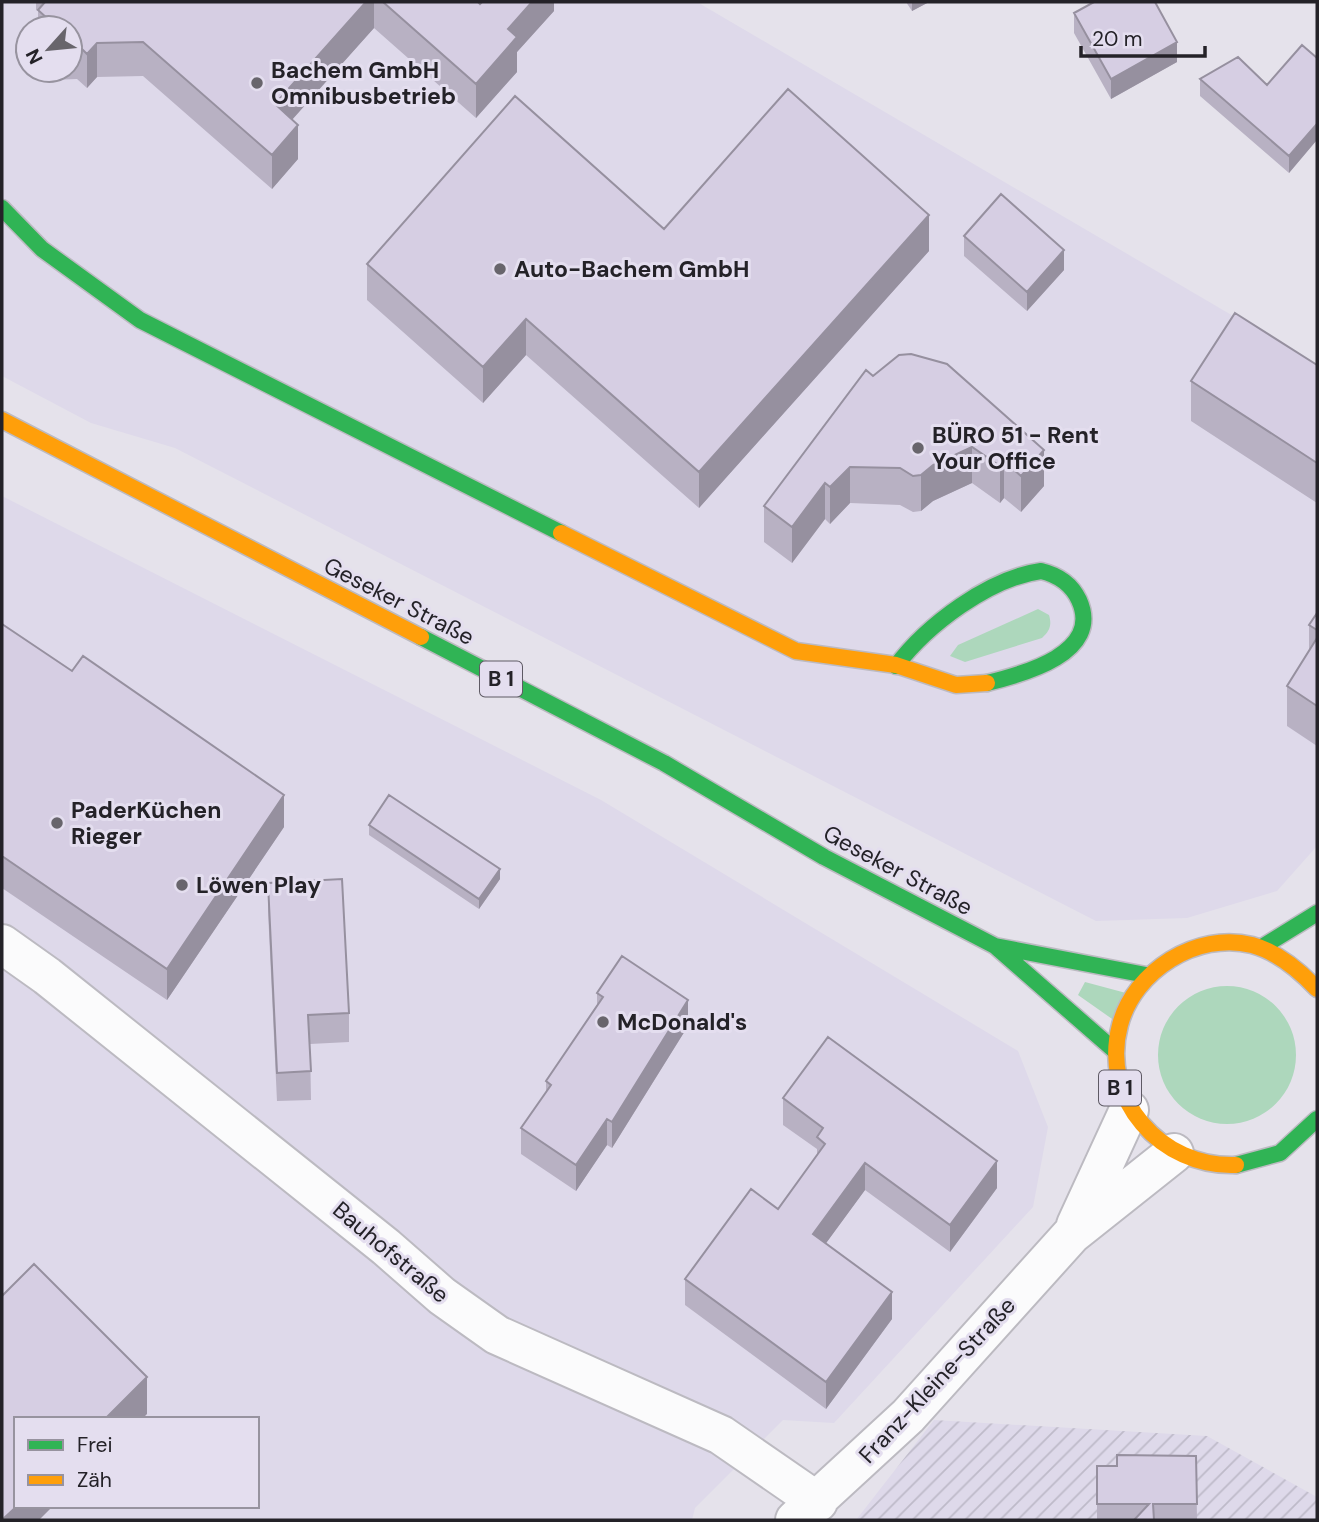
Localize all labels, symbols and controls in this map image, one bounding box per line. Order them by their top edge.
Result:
north arrow [14,14,84,84]
scale bar [1081,14,1205,58]
text: 20 m [1092,25,1143,53]
text: N [20,45,49,68]
place label: Bachem GmbH Omnibusbetrieb [271,55,456,111]
marker: Bachem GmbH Omnibusbetrieb [249,75,265,91]
place label: Auto-Bachem GmbH [514,254,749,284]
marker: Auto-Bachem GmbH [492,261,508,277]
place label: BÜRO 51 - Rent Your Office [932,420,1099,476]
marker: BÜRO 51 - Rent Your Office [910,440,926,456]
street label: Geseker Straße [319,550,479,652]
road number: B 1 [480,662,522,696]
place label: PaderKüchen Rieger [71,795,221,851]
marker: PaderKüchen Rieger [49,815,65,831]
street label: Geseker Straße [818,818,978,922]
place label: Löwen Play [196,870,321,900]
marker: Löwen Play [174,877,190,893]
place label: McDonald's [617,1007,747,1037]
marker: McDonald's [595,1014,611,1030]
road number: B 1 [1099,1070,1141,1106]
street label: Bauhofstraße [327,1195,455,1309]
street label: Franz-Kleine-Straße [852,1291,1022,1469]
legend [14,1417,259,1508]
text: Frei [77,1431,113,1459]
text: Zäh [77,1466,112,1494]

